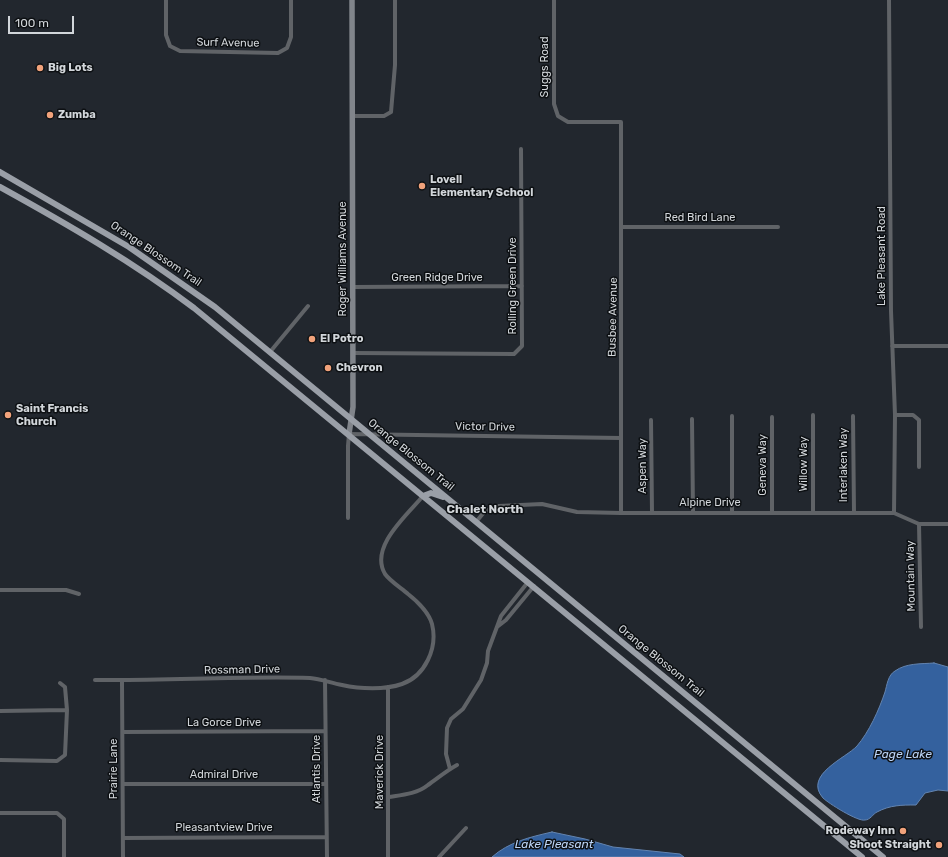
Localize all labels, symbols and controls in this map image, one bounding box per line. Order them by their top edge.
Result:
scale bar [10,8,76,34]
text: 100 m [15,16,49,30]
street label: Surf Avenue [196,36,260,50]
street label: Suggs Road [538,37,552,97]
place label: Big Lots [48,61,93,75]
marker: Big Lots [35,63,45,73]
place label: Zumba [58,108,96,122]
marker: Zumba [45,110,55,120]
place label: Lovell Elementary School [430,173,533,199]
marker: Lovell Elementary School [417,181,427,191]
street label: Roger Williams Avenue [336,201,350,317]
street label: Lake Pleasant Road [875,206,889,306]
street label: Red Bird Lane [665,211,735,225]
street label: Orange Blossom Trail [108,219,204,289]
street label: Rolling Green Drive [506,237,520,335]
street label: Green Ridge Drive [391,271,483,285]
street label: Busbee Avenue [606,277,620,357]
place label: El Potro [320,332,363,346]
marker: El Potro [307,334,317,344]
place label: Chevron [336,361,382,375]
marker: Chevron [323,363,333,373]
place label: Saint Francis Church [16,402,88,428]
marker: Saint Francis Church [3,410,13,420]
street label: Orange Blossom Trail [365,416,457,494]
street label: Victor Drive [455,420,515,434]
street label: Interlaken Way [837,428,851,502]
street label: Geneva Way [756,434,770,496]
street label: Willow Way [797,436,811,492]
street label: Aspen Way [636,438,650,494]
street label: Alpine Drive [679,496,741,510]
district label: Chalet North [447,503,523,517]
street label: Mountain Way [904,540,918,612]
street label: Orange Blossom Trail [615,622,707,700]
street label: Rossman Drive [204,663,280,677]
street label: La Gorce Drive [187,716,261,730]
street label: Atlantis Drive [310,735,324,803]
street label: Maverick Drive [373,735,387,809]
street label: Prairie Lane [107,739,121,799]
water label: Page Lake [874,748,932,762]
street label: Admiral Drive [190,768,258,782]
street label: Pleasantview Drive [175,821,273,835]
place label: Rodeway Inn [826,824,895,838]
marker: Rodeway Inn [898,826,908,836]
water label: Lake Pleasant [515,838,593,852]
place label: Shoot Straight [849,838,931,852]
marker: Shoot Straight [934,840,944,850]

